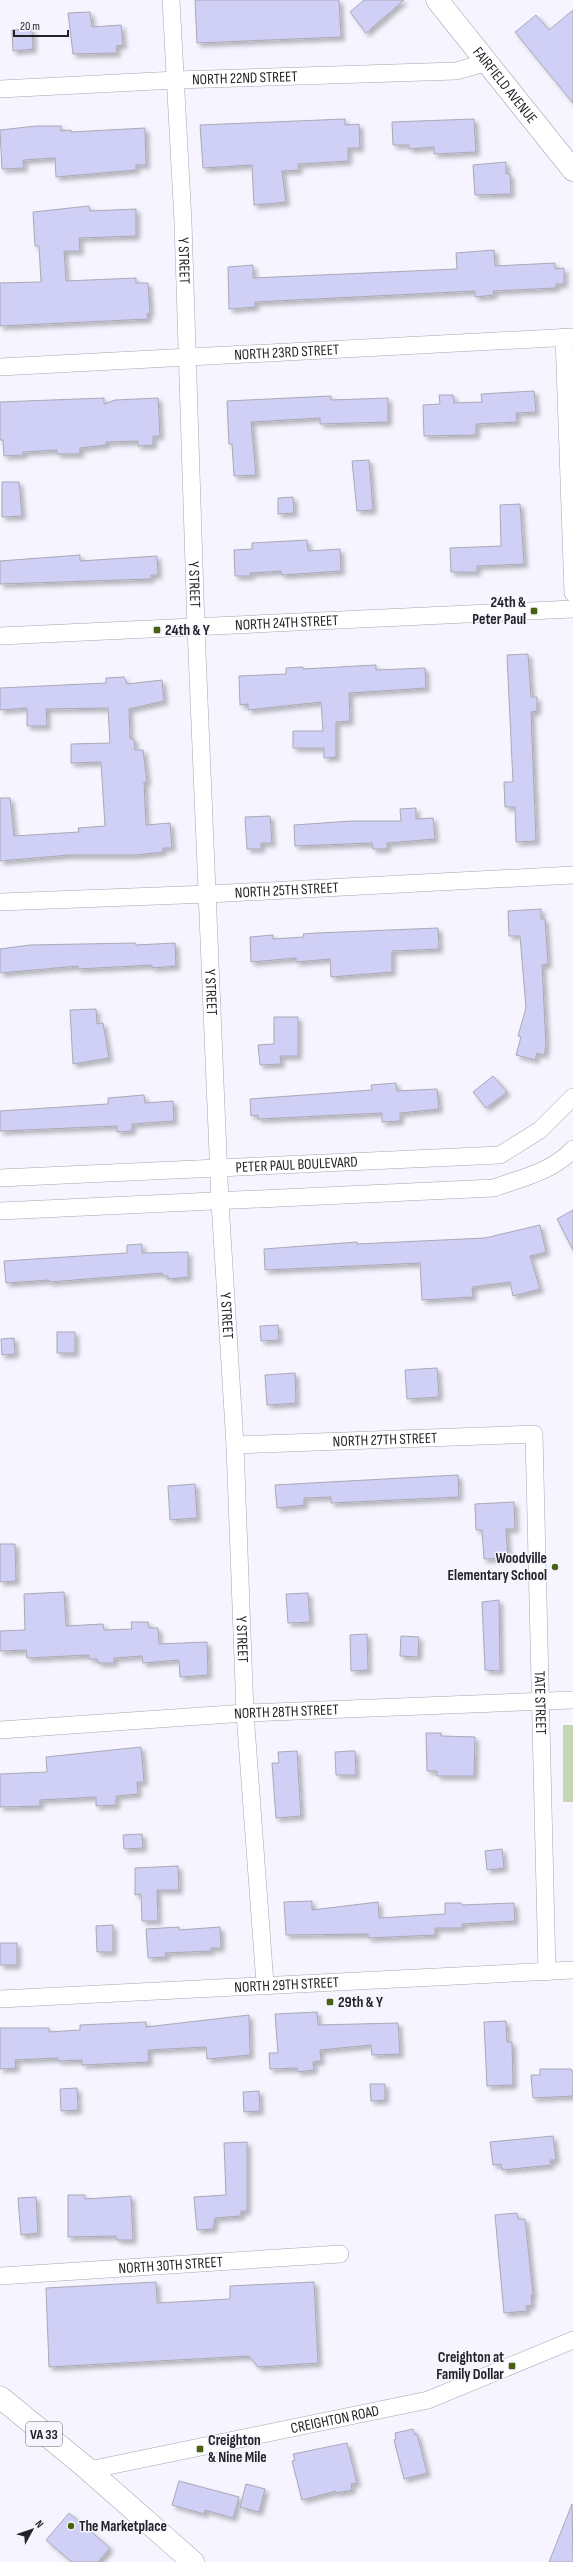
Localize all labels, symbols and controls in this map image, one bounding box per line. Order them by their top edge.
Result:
scale bar [14,12,68,38]
text: 20 m [20,19,40,34]
street label: FAIRFIELD AVENUE [469,43,541,127]
street label: NORTH 22ND STREET [192,67,298,89]
street label: Y STREET [174,237,194,284]
street label: NORTH 23RD STREET [234,340,340,364]
street label: Y STREET [184,561,205,608]
place label: 24th & Peter Paul [472,593,526,629]
marker: 24th & Peter Paul [529,606,539,616]
street label: NORTH 24TH STREET [235,611,339,634]
place label: 24th & Y [165,621,210,640]
marker: 24th & Y [152,625,162,635]
street label: NORTH 25TH STREET [234,878,339,902]
street label: Y STREET [201,969,222,1016]
street label: PETER PAUL BOULEVARD [235,1152,358,1177]
street label: Y STREET [216,1292,238,1340]
street label: NORTH 27TH STREET [332,1428,437,1451]
place label: Woodville Elementary School [448,1549,547,1585]
marker: Woodville Elementary School [550,1562,560,1572]
street label: Y STREET [232,1616,253,1663]
street label: TATE STREET [530,1671,551,1735]
street label: NORTH 28TH STREET [233,1700,339,1723]
street label: NORTH 29TH STREET [234,1972,339,1997]
place label: 29th & Y [338,1993,383,2012]
marker: 29th & Y [325,1997,335,2007]
street label: NORTH 30TH STREET [118,2252,223,2278]
place label: Creighton at Family Dollar [436,2348,504,2384]
marker: Creighton at Family Dollar [507,2361,517,2371]
street label: CREIGHTON ROAD [289,2401,381,2438]
road number: VA 33 [26,2422,62,2446]
place label: Creighton & Nine Mile [208,2431,267,2467]
marker: Creighton & Nine Mile [195,2444,205,2454]
north arrow [12,2510,52,2550]
text: N [32,2517,46,2530]
place label: The Marketplace [79,2517,167,2536]
marker: The Marketplace [66,2521,76,2531]

